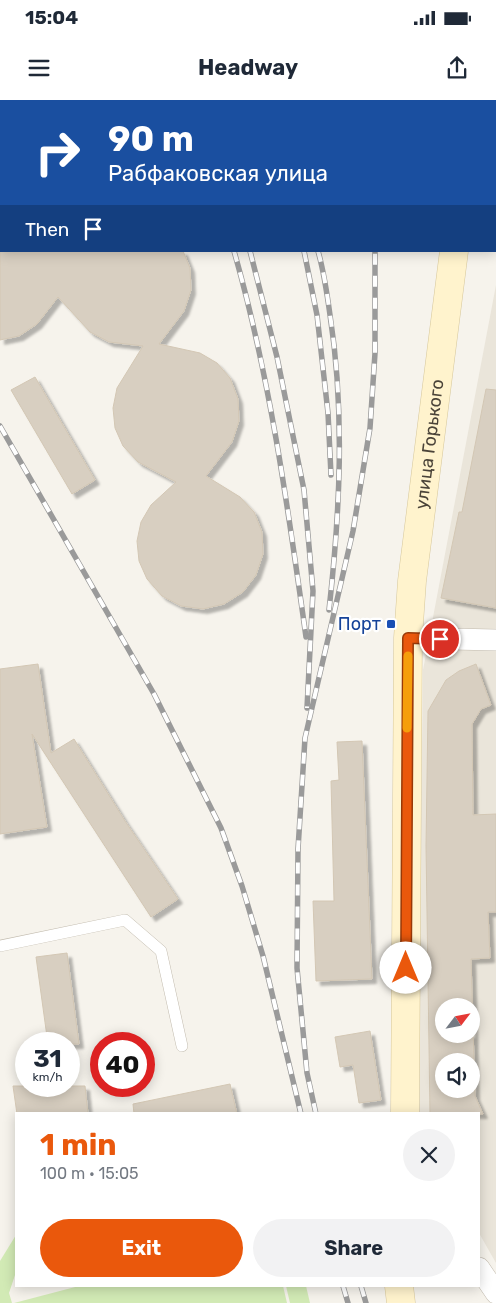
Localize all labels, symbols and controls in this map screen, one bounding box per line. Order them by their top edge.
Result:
text: 15:04 [25,6,78,29]
icon: menu [25,54,53,82]
text: Headway [198,54,298,81]
icon: share [443,54,471,82]
text: 90 m [108,118,194,160]
icon: right [25,120,90,185]
text: Рабфаковская улица [108,160,328,187]
icon: arrive [79,215,107,243]
text: Then [25,218,69,241]
street label: улица Горького [410,378,449,511]
place label: Порт [338,613,381,635]
marker: Порт [385,618,397,630]
pin [419,618,461,660]
icon: arrive [426,625,454,653]
position arrow [379,941,431,993]
north arrow [435,998,480,1042]
map controls [435,998,480,1098]
speed limit sign: 40 [90,1032,155,1097]
text: 31 [33,1044,62,1073]
button: sound [435,1053,480,1098]
text: km/h [33,1070,62,1084]
text: 1 min [40,1127,117,1163]
button: close [403,1129,455,1181]
text: 100 m · 15:05 [40,1164,139,1183]
button: Exit [40,1219,243,1277]
button: Share [253,1219,455,1277]

